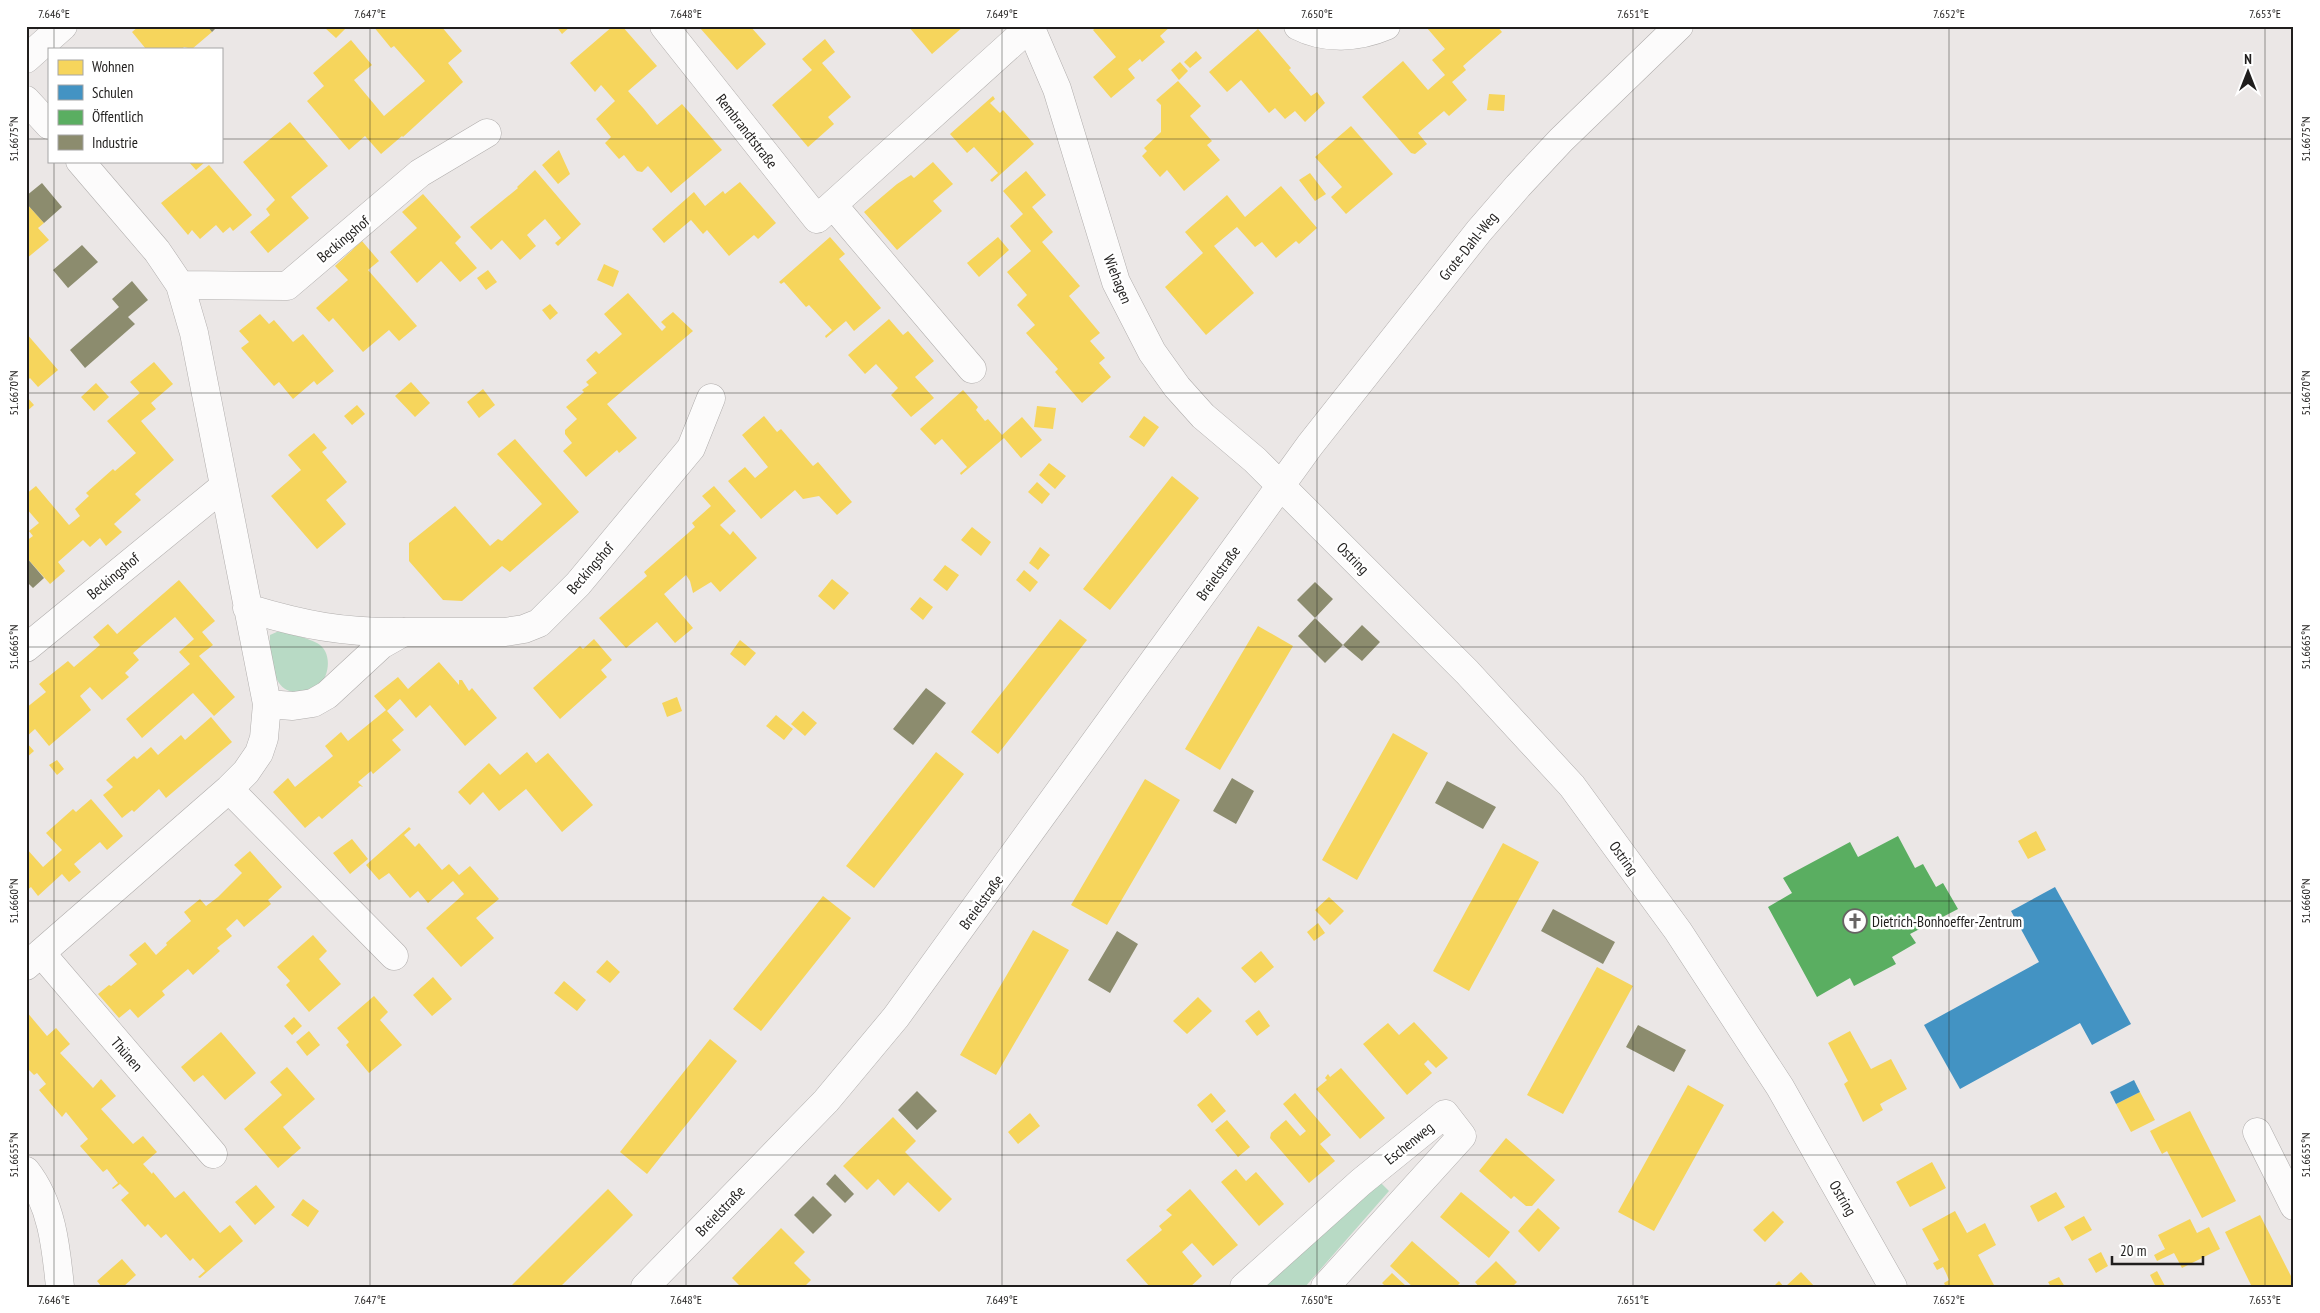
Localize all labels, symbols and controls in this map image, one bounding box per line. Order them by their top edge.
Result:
text: 7.646°E [38,6,70,21]
text: 7.647°E [354,6,386,21]
text: 7.648°E [670,6,702,21]
text: 7.649°E [986,6,1018,21]
text: 7.650°E [1301,6,1333,21]
text: 7.651°E [1617,6,1649,21]
text: 7.652°E [1933,6,1965,21]
text: 7.653°E [2249,6,2281,21]
legend [48,48,222,162]
north arrow [2222,48,2272,98]
text: N [2244,50,2252,68]
text: Wohnen [92,57,134,76]
text: Schulen [92,83,133,102]
street label: Rembrandtstraße [712,90,782,172]
text: Öffentlich [92,107,143,126]
text: 51.6675°N [6,116,21,162]
text: 51.6675°N [2298,116,2313,162]
text: Industrie [92,133,138,152]
street label: Grote-Dahl-Weg [1435,208,1501,284]
street label: Beckingshof [313,211,374,266]
street label: Wiehagen [1100,252,1136,306]
text: 51.6670°N [6,370,21,416]
text: 51.6670°N [2298,370,2313,416]
street label: Beckingshof [562,537,618,598]
street label: Ostring [1333,538,1373,578]
street label: Breielstraße [1192,542,1244,604]
street label: Beckingshof [83,548,144,603]
text: 51.6665°N [6,624,21,670]
text: 51.6665°N [2298,624,2313,670]
street label: Ostring [1605,837,1643,879]
street label: Breielstraße [955,871,1007,933]
text: 51.6660°N [6,878,21,924]
text: 51.6660°N [2298,878,2313,924]
church icon: Dietrich-Bonhoeffer-Zentrum [1842,908,1868,934]
place label: Dietrich-Bonhoeffer-Zentrum [1872,912,2022,931]
street label: Thünen [107,1033,147,1075]
street label: Eschenweg [1381,1118,1437,1168]
text: 51.6655°N [6,1132,21,1178]
text: 51.6655°N [2298,1132,2313,1178]
street label: Ostring [1825,1177,1861,1219]
street label: Breielstraße [691,1182,749,1240]
scale bar [2112,1233,2204,1265]
text: 20 m [2120,1241,2146,1260]
text: 7.646°E [38,1292,70,1307]
text: 7.647°E [354,1292,386,1307]
text: 7.648°E [670,1292,702,1307]
text: 7.649°E [986,1292,1018,1307]
text: 7.650°E [1301,1292,1333,1307]
text: 7.651°E [1617,1292,1649,1307]
text: 7.652°E [1933,1292,1965,1307]
text: 7.653°E [2249,1292,2281,1307]

